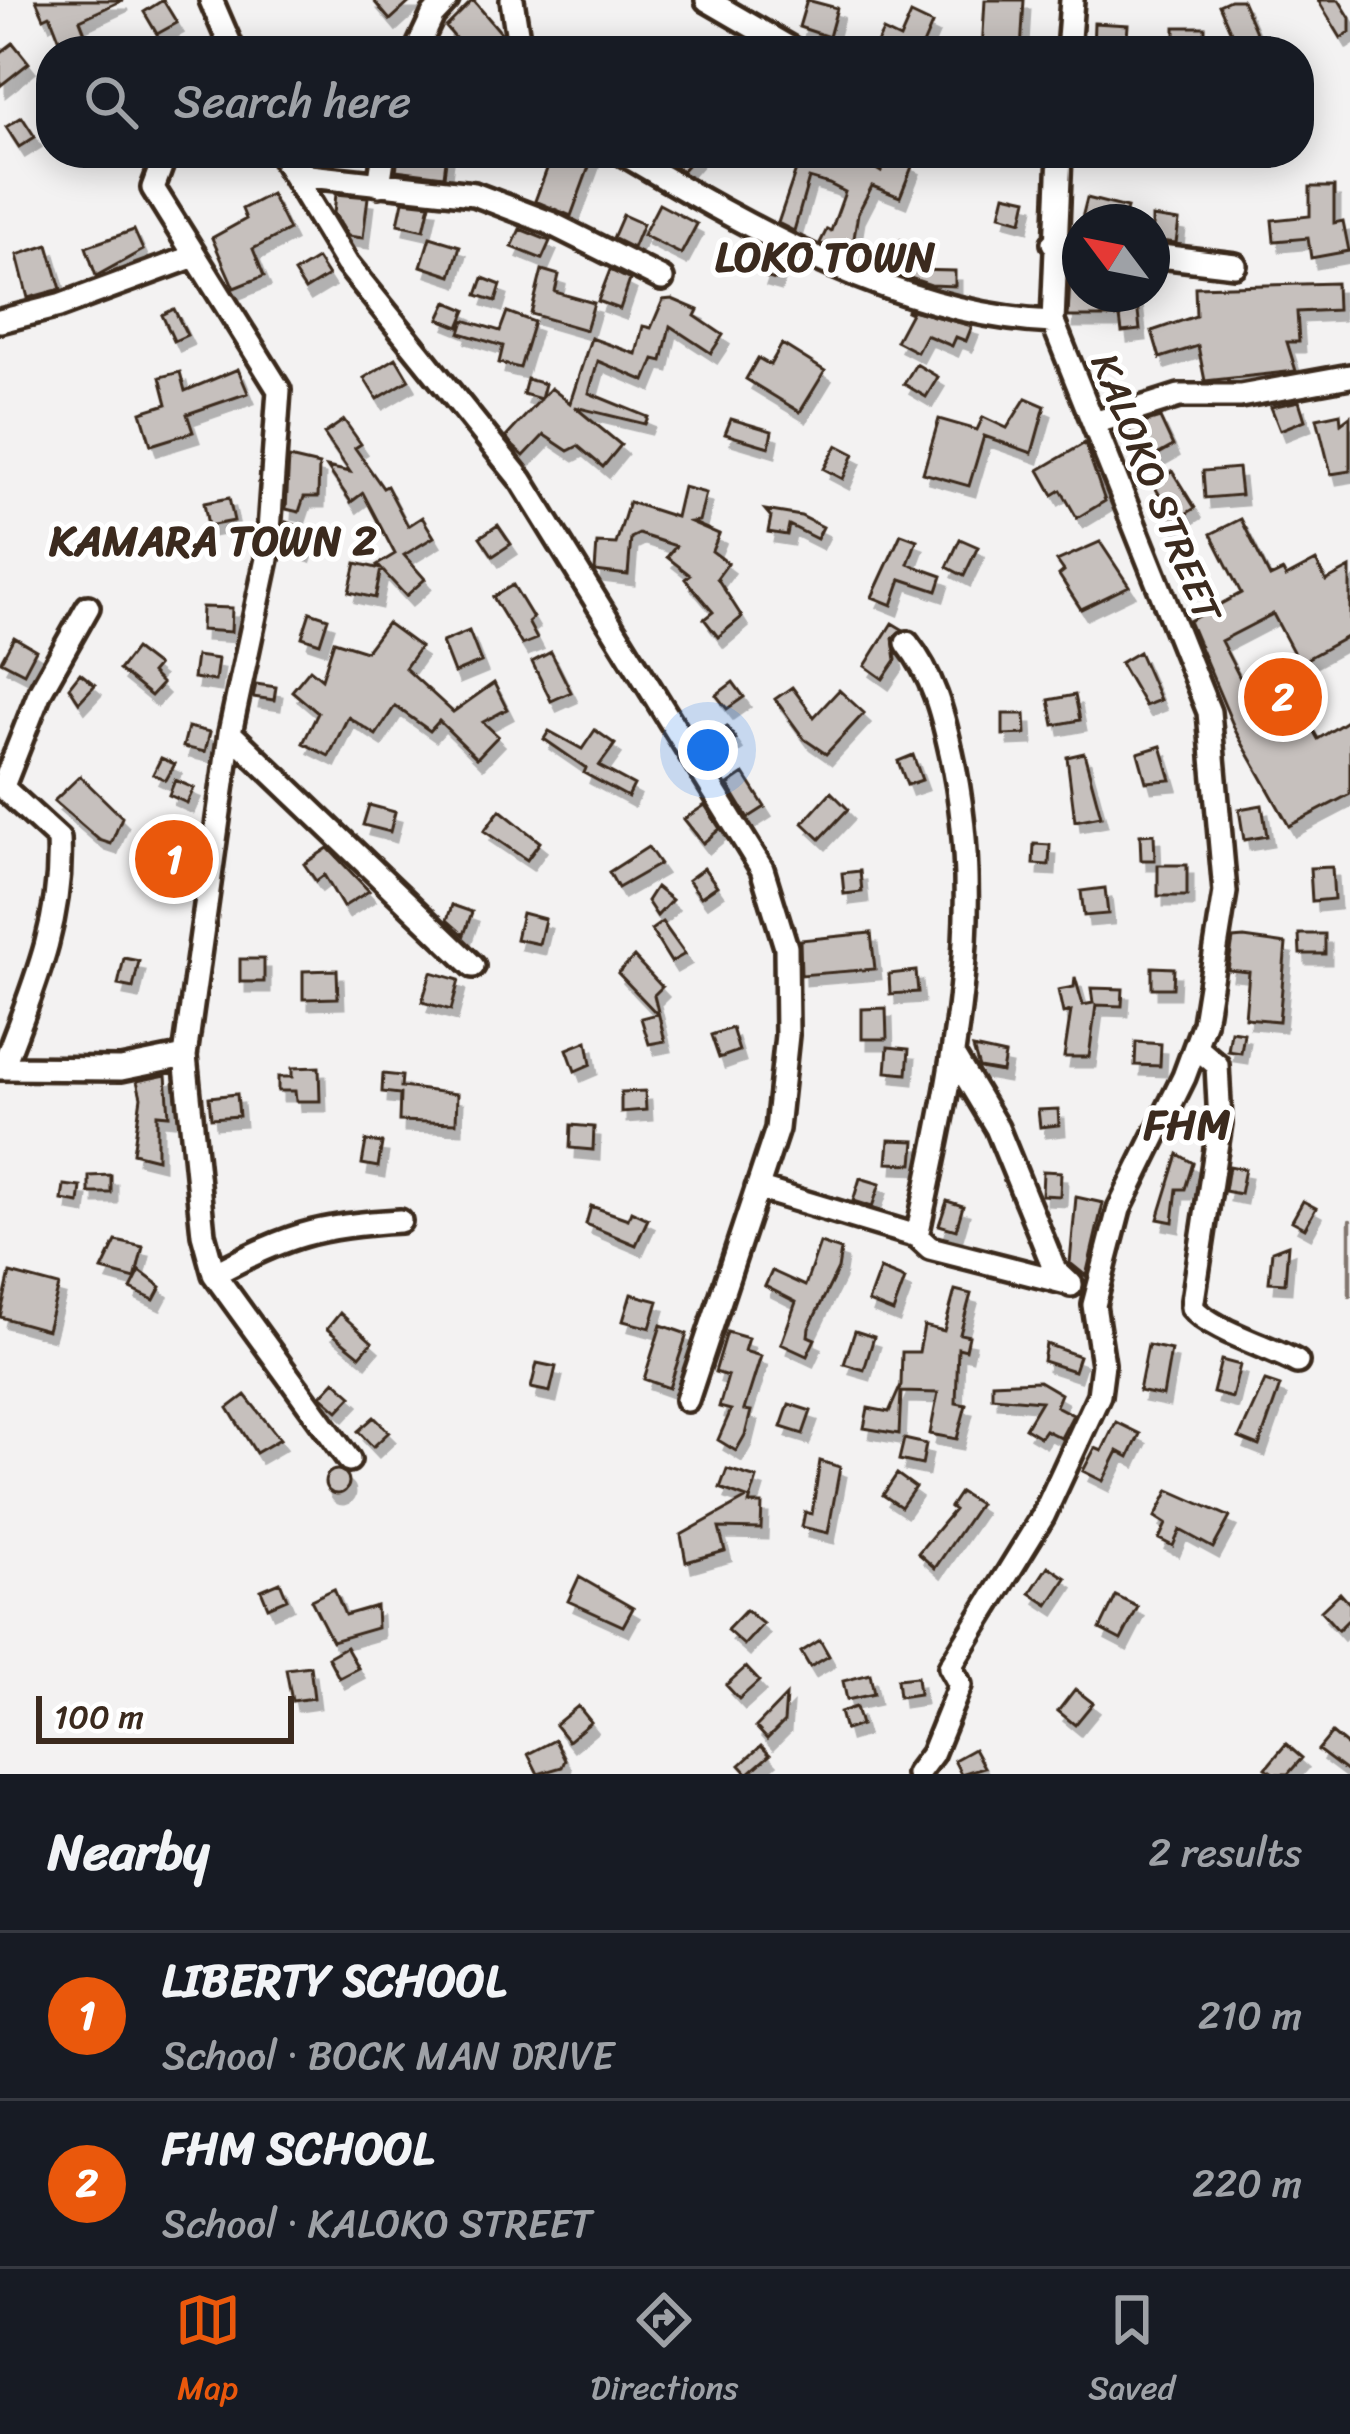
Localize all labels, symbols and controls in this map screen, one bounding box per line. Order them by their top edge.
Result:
search box [36,36,1314,168]
text: Search here [174,62,411,142]
icon: search [78,69,144,135]
north arrow [1062,204,1170,312]
district label: LOKO TOWN [715,220,936,294]
street label: KALOKO STREET [1071,342,1243,634]
district label: KAMARA TOWN 2 [48,504,377,578]
pin: 2 [1244,652,1322,742]
your location [678,720,738,780]
pin: 1 [135,814,213,904]
district label: FHM [1143,1088,1230,1162]
text: 100 m [54,1688,144,1746]
scale bar [36,1690,294,1743]
text: Nearby [48,1807,209,1897]
text: 2 results [1148,1818,1302,1887]
text: LIBERTY SCHOOL [162,1941,506,2021]
text: 1 [79,1981,95,2050]
text: 210 m [1198,1981,1302,2050]
text: School · BOCK MAN DRIVE [162,2021,614,2090]
text: FHM SCHOOL [162,2109,434,2189]
text: 2 [76,2149,98,2218]
text: 220 m [1192,2149,1302,2218]
text: School · KALOKO STREET [162,2189,593,2258]
tab: Map [175,2287,241,2417]
tab: Directions [591,2287,738,2417]
tab: Saved [1088,2287,1175,2417]

